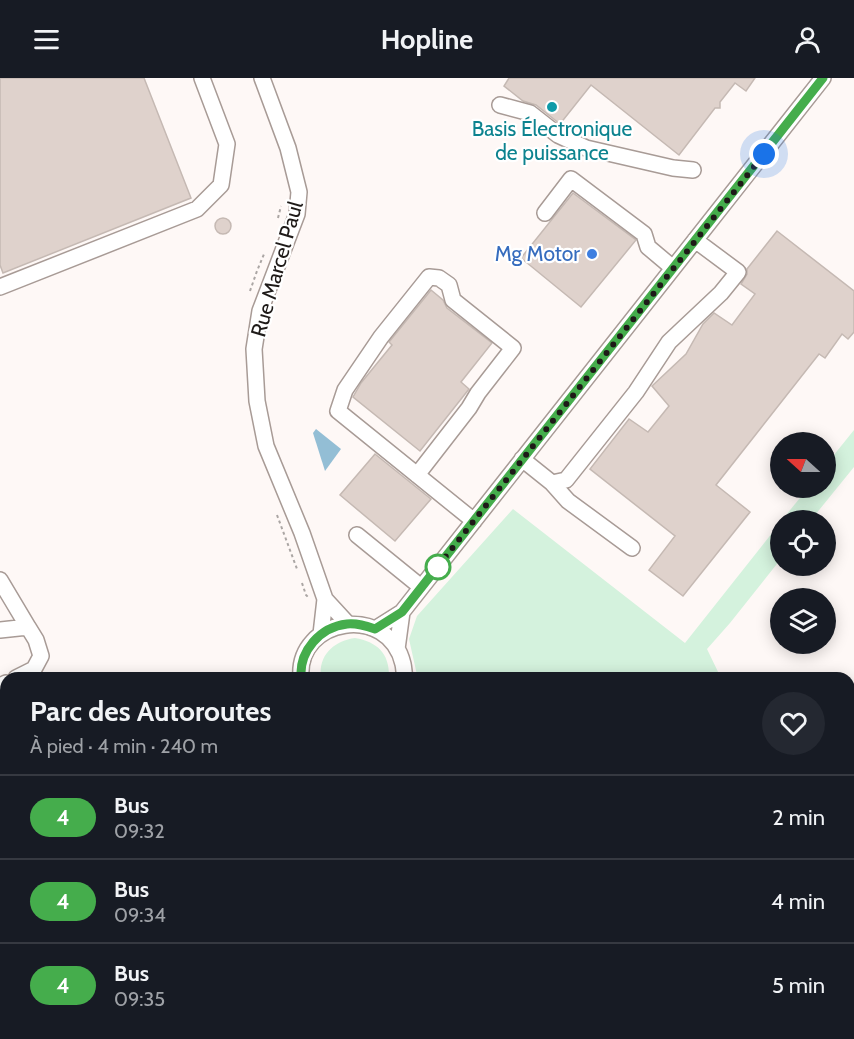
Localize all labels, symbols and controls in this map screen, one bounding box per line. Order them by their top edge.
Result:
icon: menu [30,23,63,56]
text: Hopline [381,23,473,56]
icon: person [791,23,824,56]
marker: Basis Électronique de puissance [545,100,559,114]
place label: Basis Électronique de puissance [472,116,633,165]
your location [749,139,779,169]
street label: Rue Marcel Paul [245,198,308,340]
place label: Mg Motor [495,241,580,266]
marker: Mg Motor [585,247,599,261]
north arrow [770,432,836,498]
map controls [770,432,836,654]
button: locate [770,510,836,576]
unlabelled marker [425,554,451,580]
button: layers [770,588,836,654]
button: heart [762,692,825,755]
text: Parc des Autoroutes [30,694,271,728]
text: À pied · 4 min · 240 m [30,734,218,758]
text: Bus [114,792,149,819]
text: 2 min [772,804,825,831]
text: 4 [56,805,70,830]
text: 09:32 [114,819,165,843]
text: Bus [114,876,149,903]
text: 4 min [771,888,825,915]
text: 4 [56,889,70,914]
text: 09:34 [114,903,166,927]
text: Bus [114,960,149,987]
text: 5 min [772,972,825,999]
text: 4 [56,973,70,998]
text: 09:35 [114,987,165,1011]

